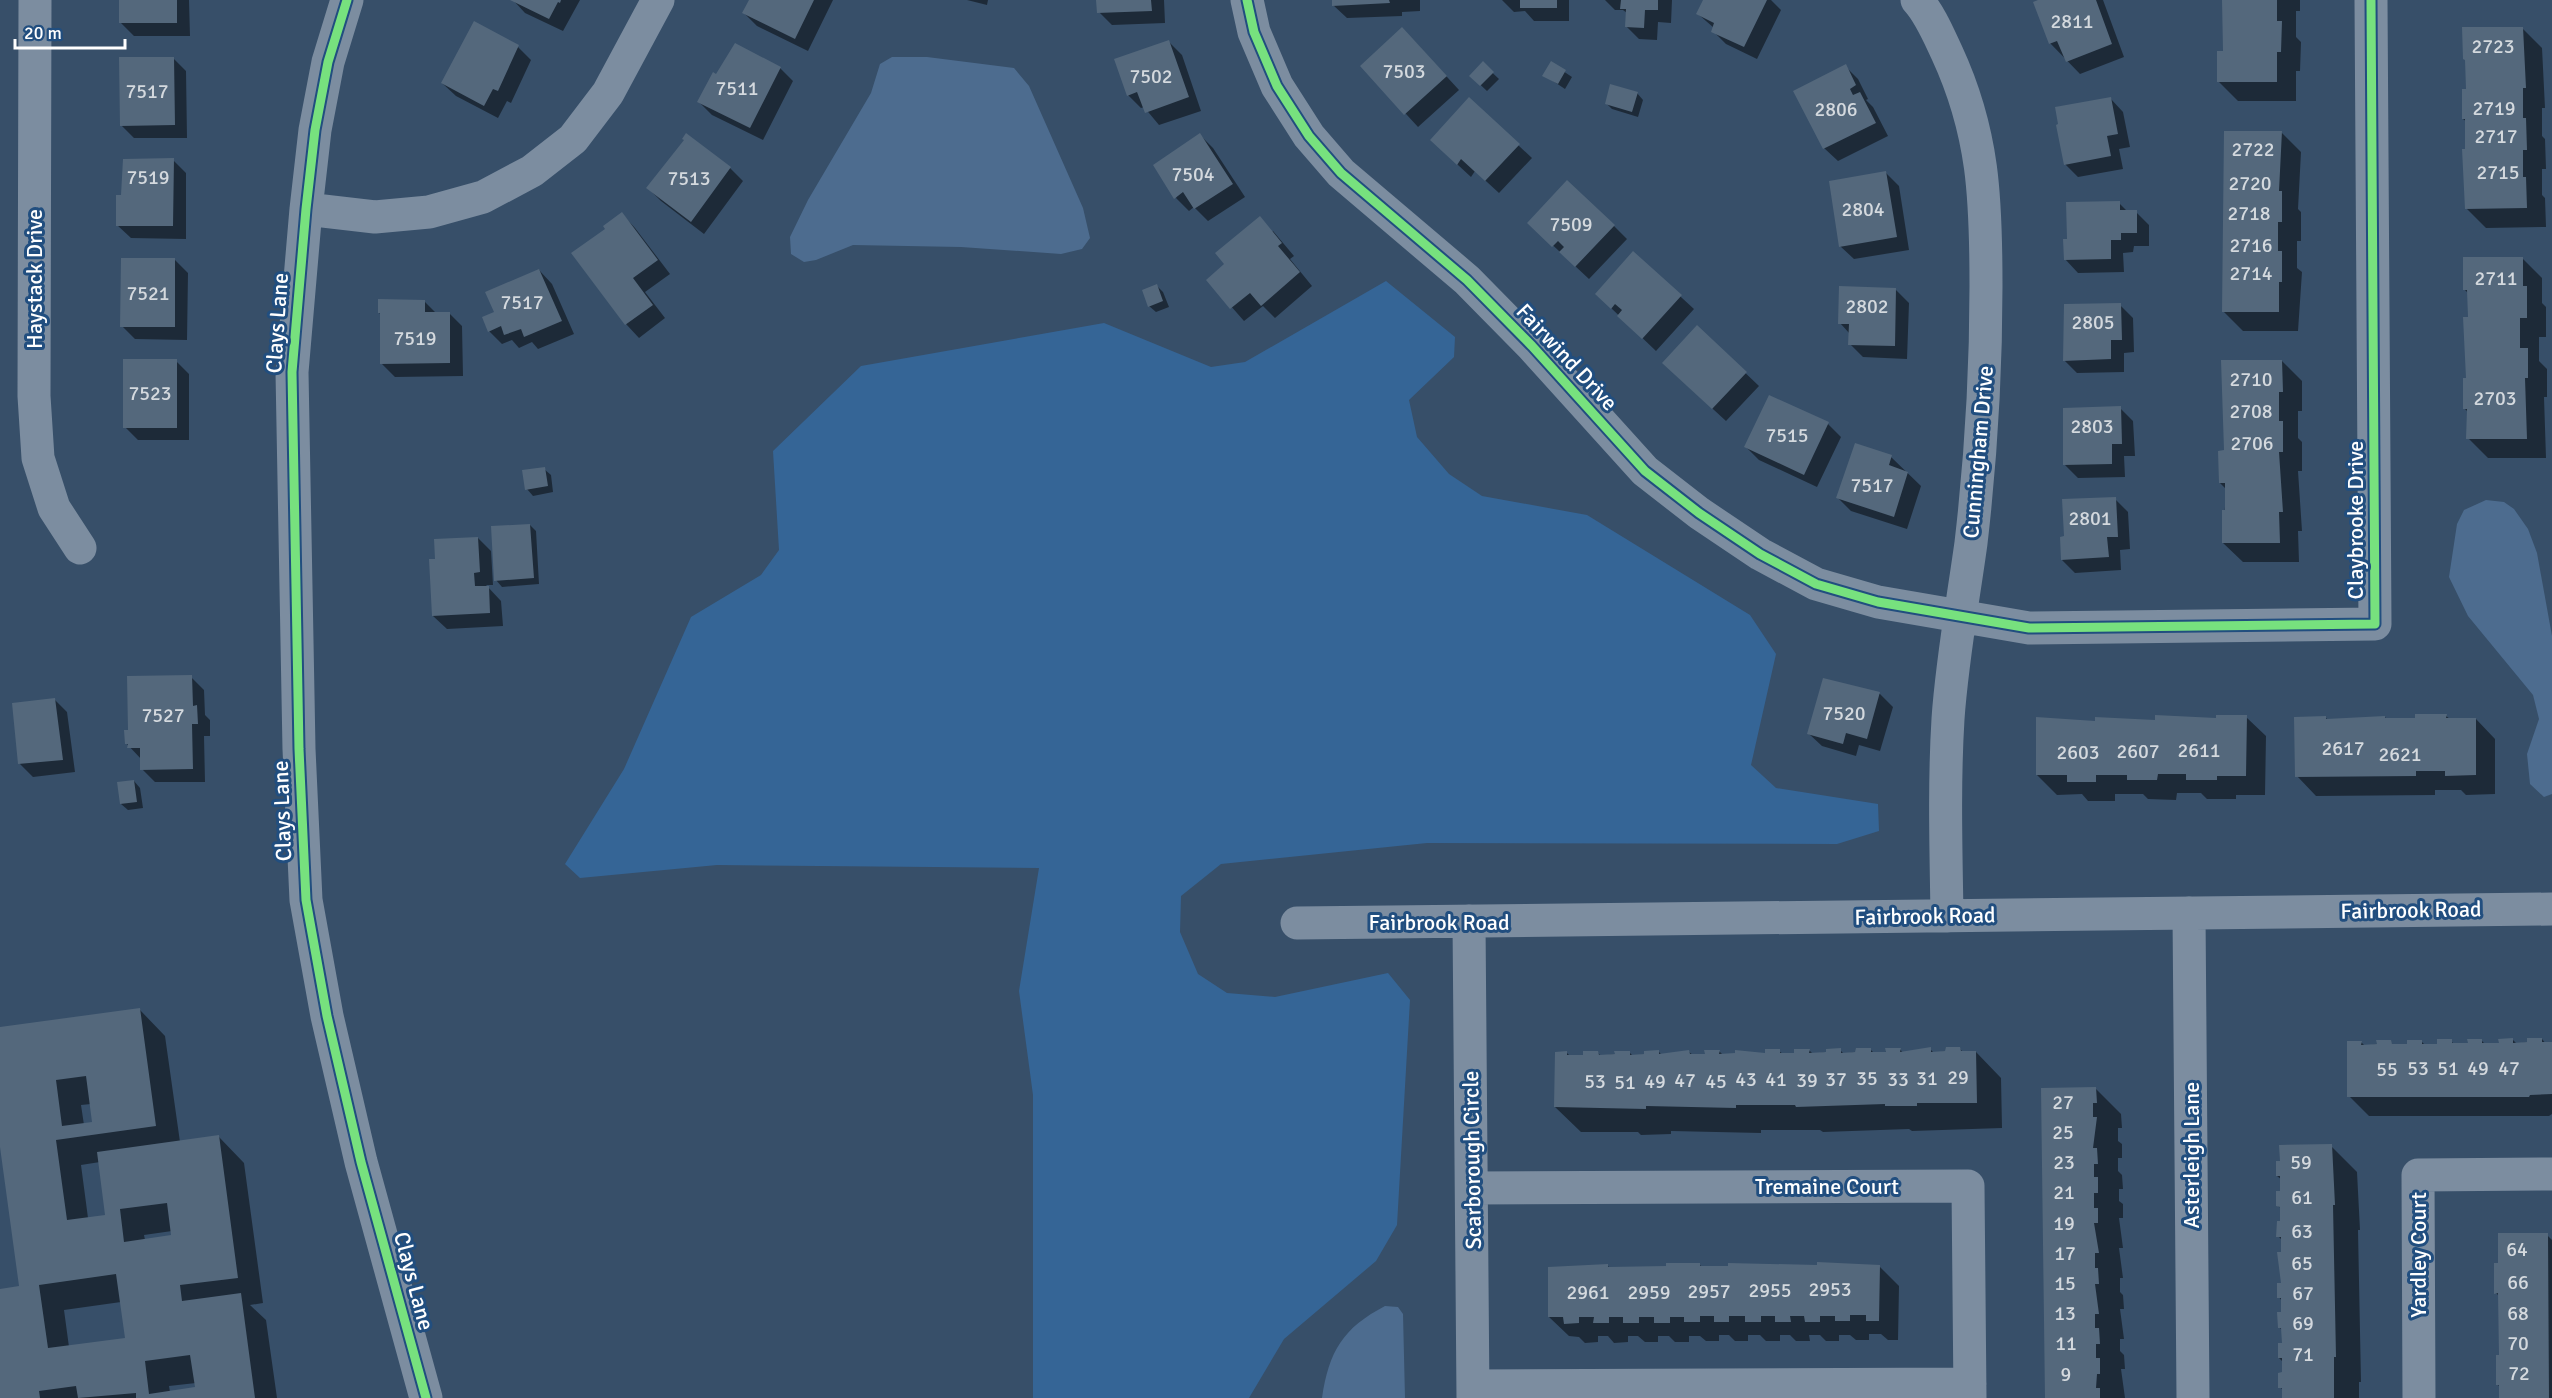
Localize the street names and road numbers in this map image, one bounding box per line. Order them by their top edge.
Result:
street label: Haystack Drive [21,209,48,349]
street label: Clays Lane [260,272,294,374]
street label: Fairwind Drive [1511,298,1623,416]
street label: Cunningham Drive [1957,364,1999,540]
street label: Claybrooke Drive [2342,441,2369,599]
street label: Clays Lane [267,760,297,862]
street label: Fairbrook Road [2340,895,2482,925]
street label: Fairbrook Road [1854,901,1996,931]
street label: Fairbrook Road [1368,909,1510,936]
street label: Scarborough Circle [1457,1070,1487,1250]
street label: Asterleigh Lane [2178,1082,2205,1228]
street label: Tremaine Court [1755,1173,1899,1200]
street label: Yardley Court [2405,1192,2432,1318]
street label: Clays Lane [388,1229,440,1333]

